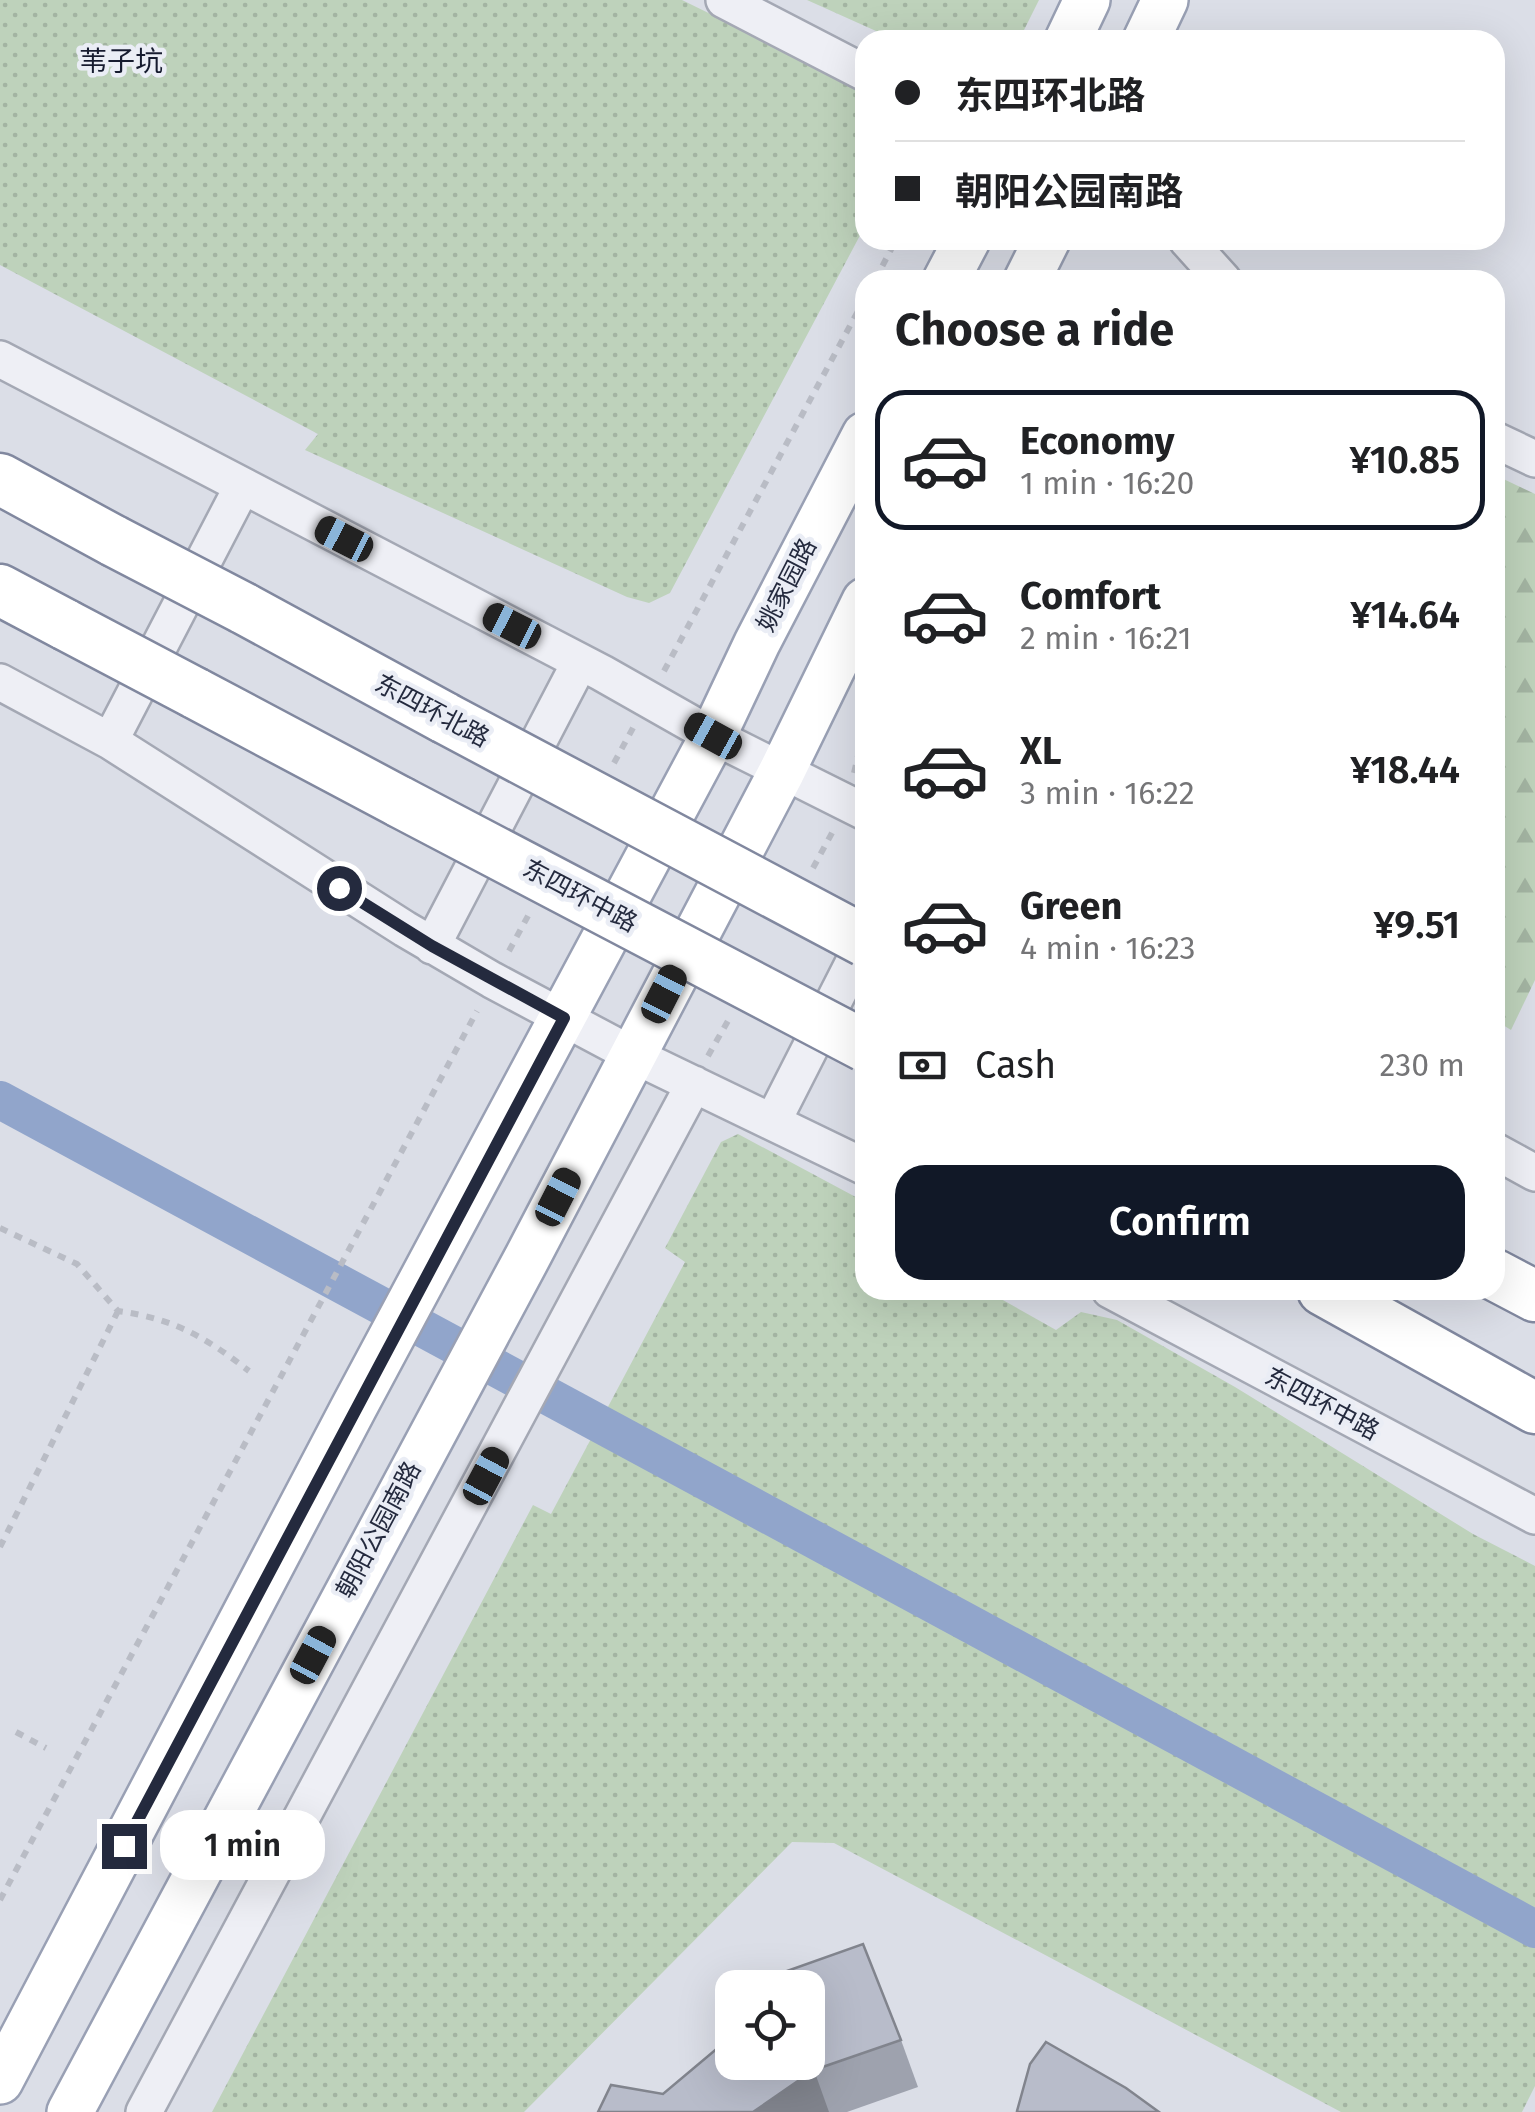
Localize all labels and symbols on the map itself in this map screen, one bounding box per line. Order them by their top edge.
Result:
district label: 苇子坑 [79,45,163,78]
car [310,512,378,566]
street label: 姚家园路 [751,534,823,636]
car [478,599,546,653]
street label: 东四环北路 [370,668,494,754]
car [679,708,747,764]
street label: 东四环中路 [518,853,642,939]
route start [317,866,362,911]
car [637,960,691,1028]
car [531,1163,585,1231]
street label: 东四环中路 [1260,1361,1384,1447]
car [459,1442,513,1510]
street label: 朝阳公园南路 [331,1457,427,1603]
car [286,1621,340,1689]
callout: 1 min [159,1811,324,1881]
route end [102,1824,147,1869]

